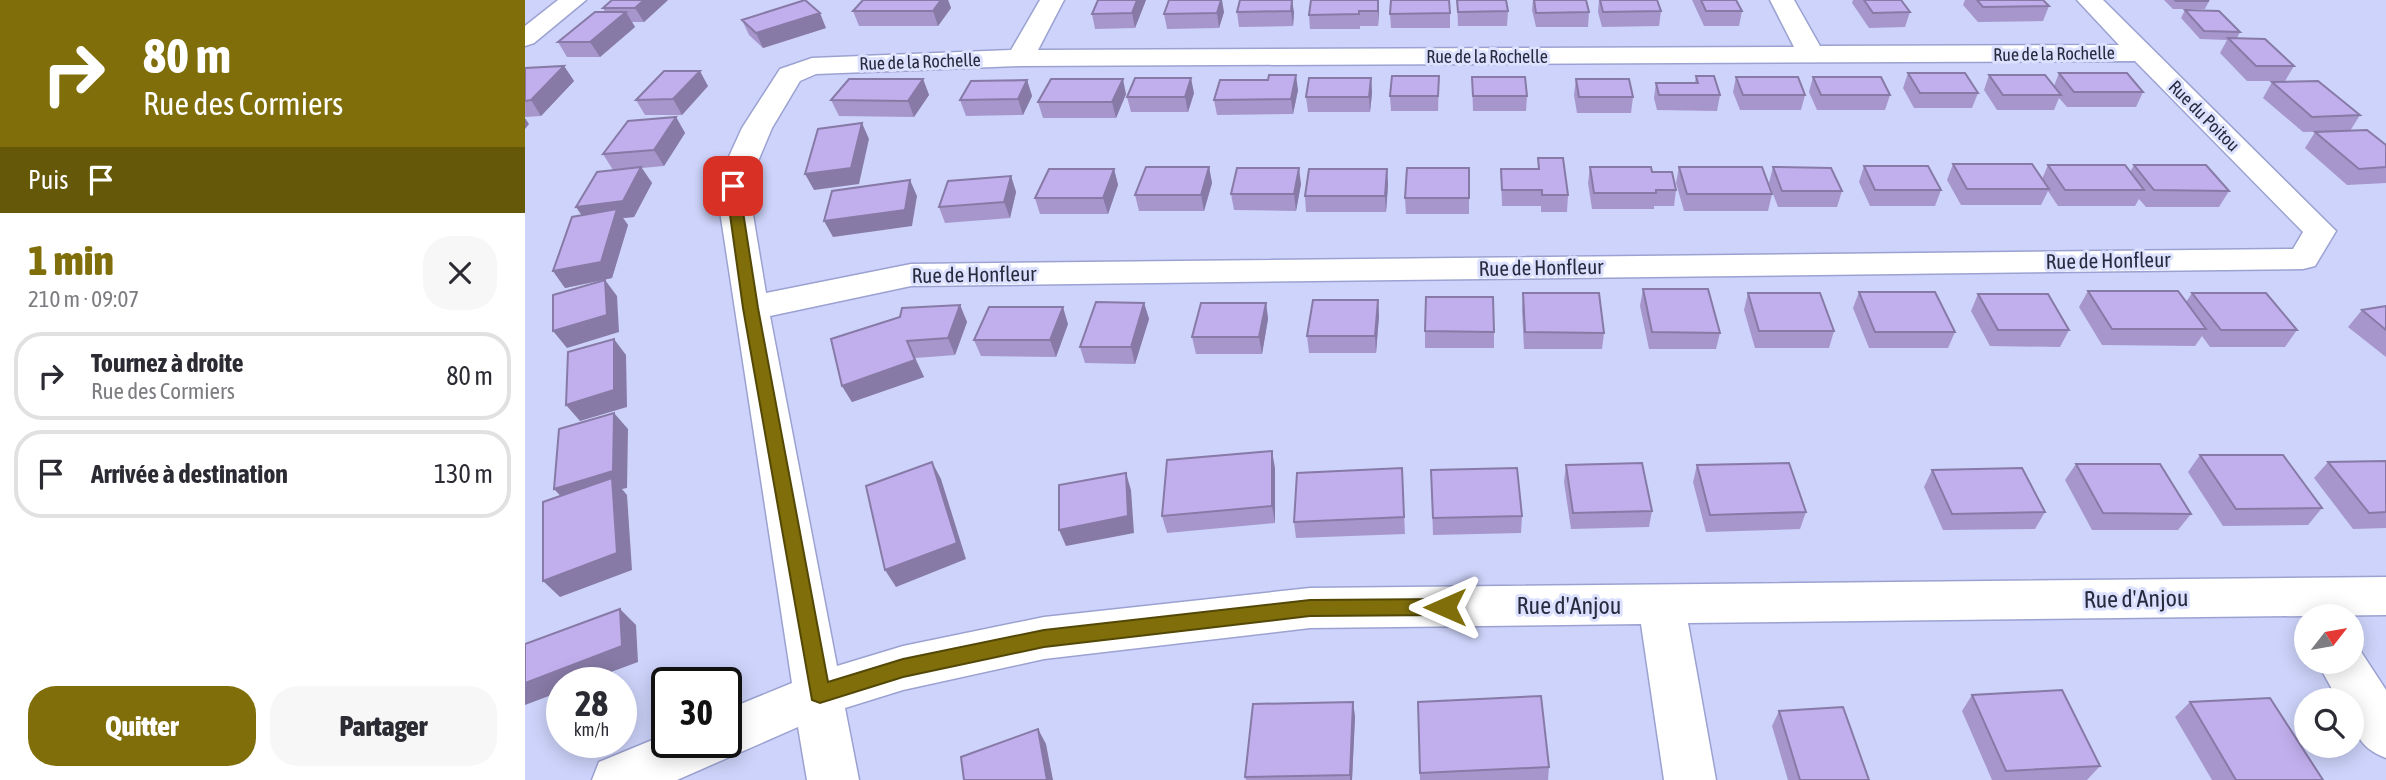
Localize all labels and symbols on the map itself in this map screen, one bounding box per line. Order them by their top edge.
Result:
street label: Rue de la Rochelle [1993,42,2115,65]
street label: Rue de la Rochelle [1426,46,1548,67]
street label: Rue de la Rochelle [859,49,981,74]
street label: Rue du Poitou [2165,76,2244,155]
pin [703,156,763,216]
street label: Rue de Honfleur [2045,247,2171,273]
street label: Rue de Honfleur [1478,254,1604,280]
street label: Rue de Honfleur [911,261,1037,287]
position arrow [1408,570,1482,644]
street label: Rue d'Anjou [2083,584,2189,613]
street label: Rue d'Anjou [1517,592,1621,619]
north arrow [2294,604,2364,674]
speed limit sign: 30 [651,667,742,758]

